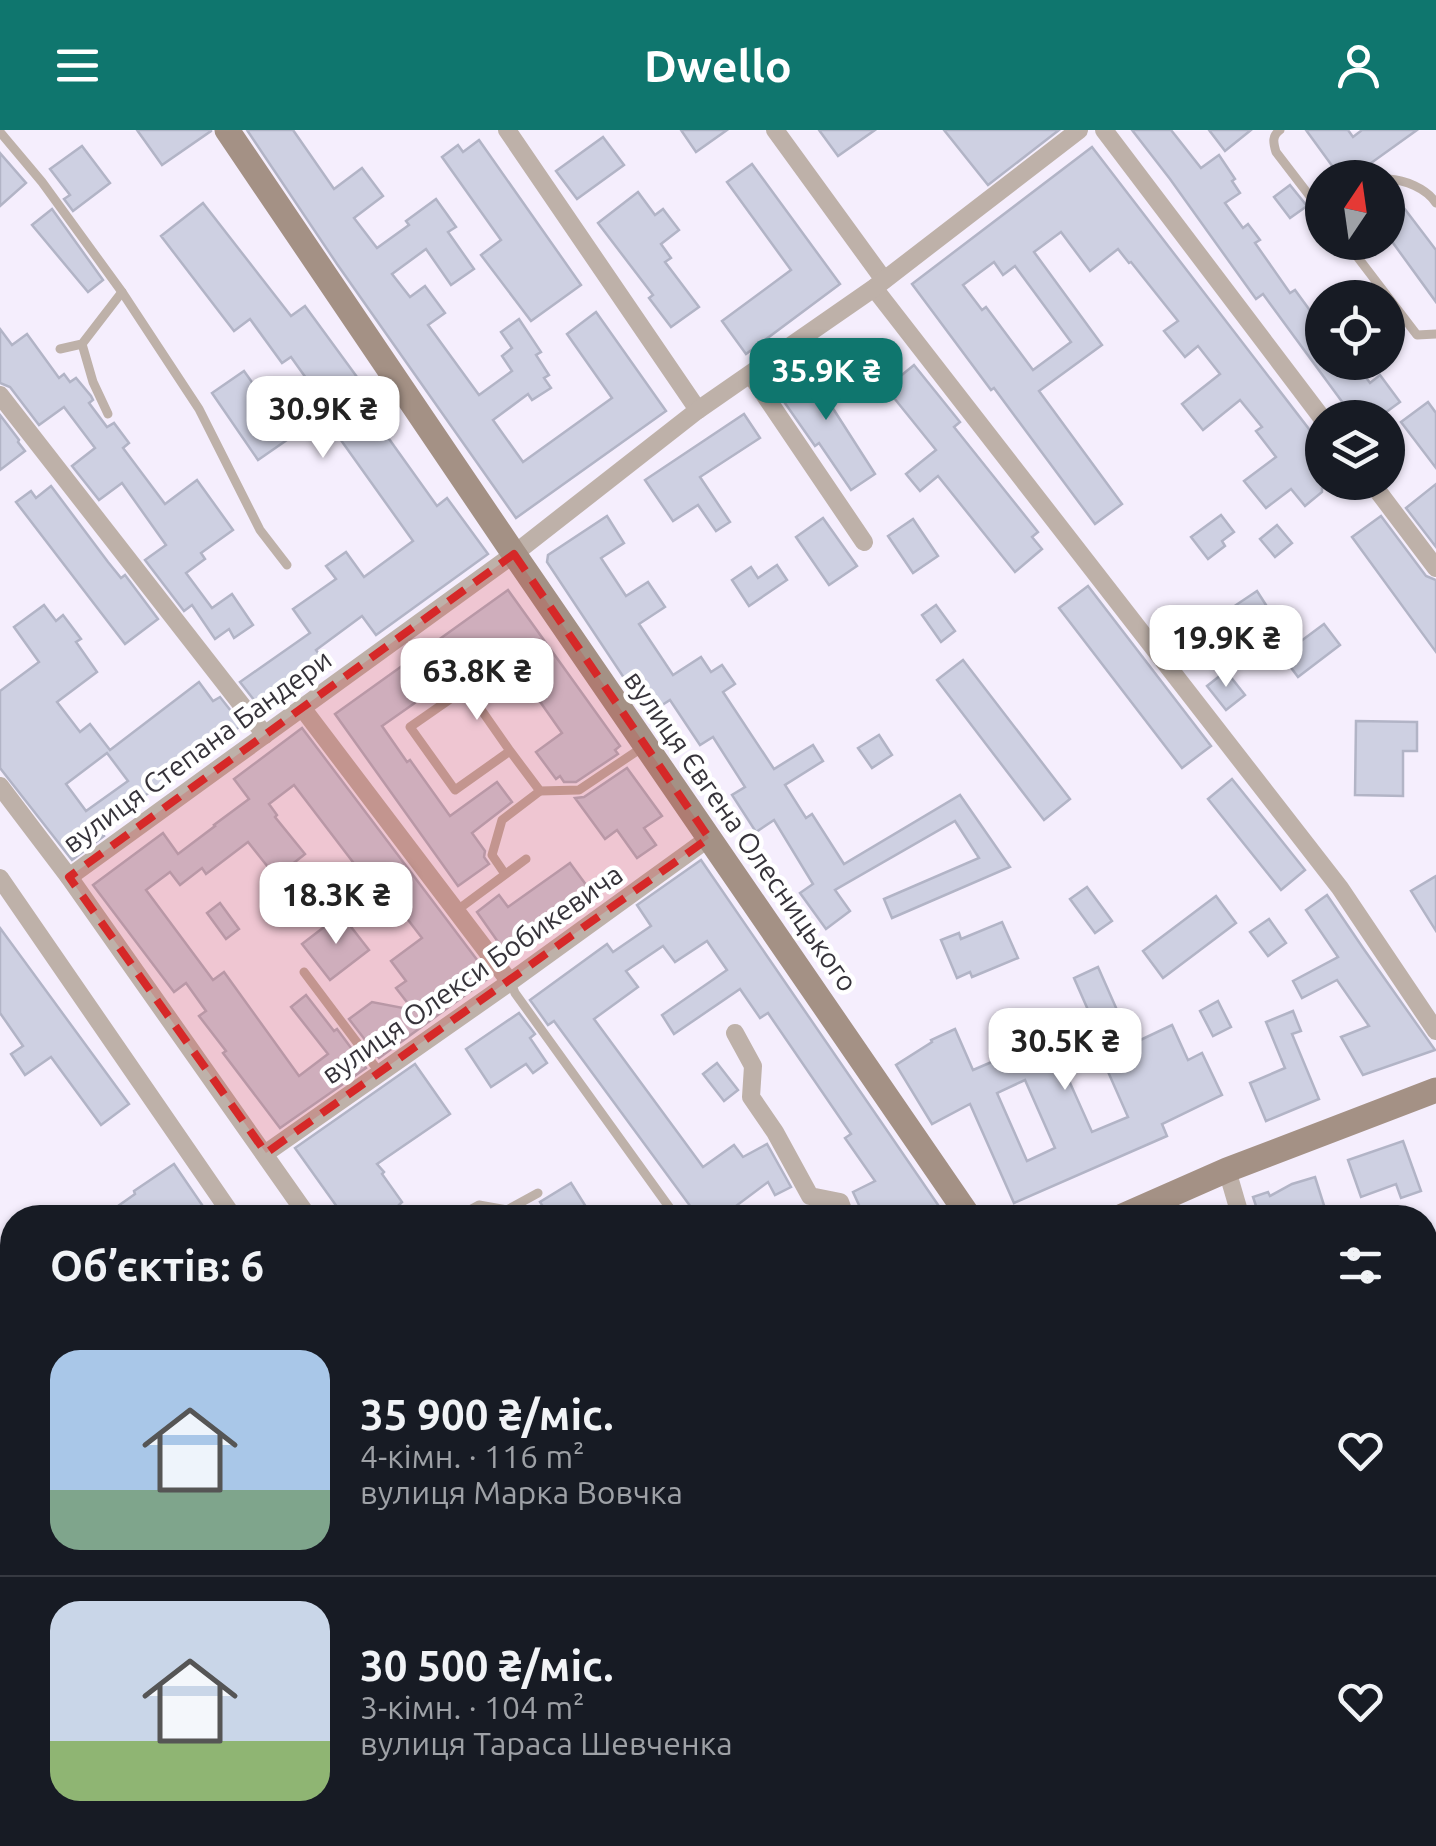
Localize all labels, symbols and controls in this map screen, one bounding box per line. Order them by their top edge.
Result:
icon: menu [50,38,105,93]
icon: person [1331,38,1386,93]
text: Dwello [644,40,792,91]
north arrow [1305,160,1405,260]
map controls [1305,160,1405,500]
button: locate [1305,280,1405,380]
pin: 35.9K ₴ [734,338,918,423]
text: 35.9K ₴ [772,352,880,388]
pin: 30.9K ₴ [231,376,415,461]
text: 30.9K ₴ [269,390,377,426]
button: layers [1305,400,1405,500]
pin: 19.9K ₴ [1134,605,1318,690]
text: 19.9K ₴ [1172,619,1280,655]
pin: 63.8K ₴ [385,638,569,723]
street label: вулиця Степана Бандери [56,643,337,858]
text: 63.8K ₴ [423,652,531,688]
street label: вулиця Євгена Олесницького [619,665,864,997]
street label: вулиця Олекси Бобикевича [316,858,628,1089]
pin: 18.3K ₴ [244,862,428,947]
text: 18.3K ₴ [282,876,390,912]
pin: 30.5K ₴ [973,1008,1157,1093]
text: 30.5K ₴ [1011,1022,1119,1058]
icon: filters [1333,1238,1388,1293]
text: Об’єктів: 6 [50,1242,264,1289]
icon: home [130,1390,250,1510]
text: 35 900 ₴/міс. [360,1391,614,1438]
icon: heart [1333,1423,1388,1478]
text: 4-кімн. · 116 m² [360,1438,585,1474]
text: вулиця Марка Вовчка [360,1474,683,1510]
icon: home [130,1641,250,1761]
text: 30 500 ₴/міс. [360,1642,614,1689]
icon: heart [1333,1674,1388,1729]
text: 3-кімн. · 104 m² [360,1689,585,1725]
text: вулиця Тараса Шевченка [360,1725,733,1761]

